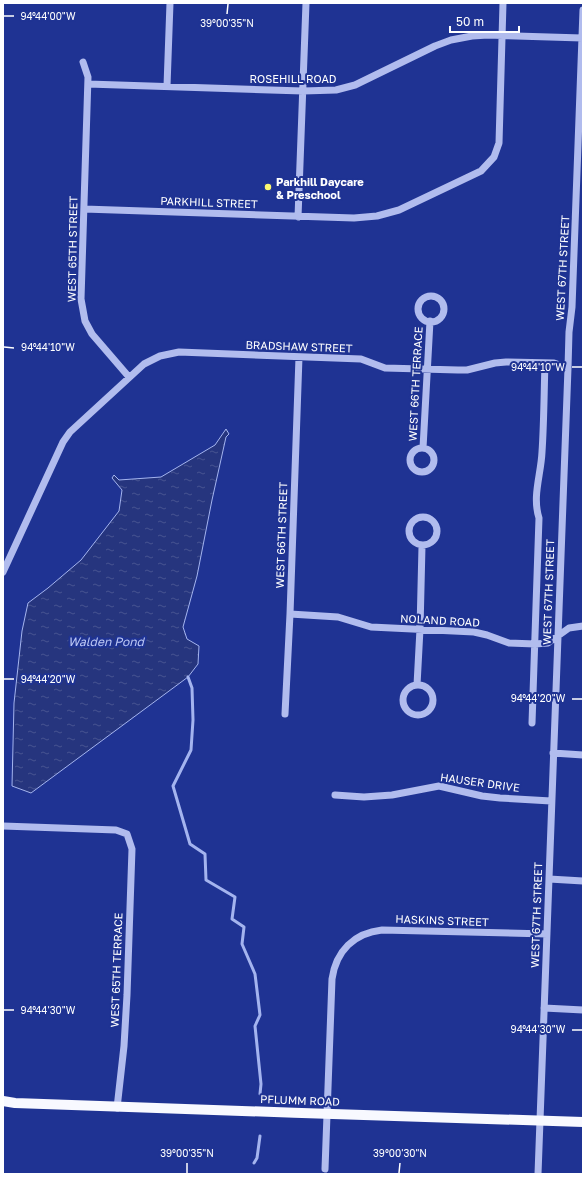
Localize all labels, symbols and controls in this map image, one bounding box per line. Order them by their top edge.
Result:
scale bar [450,8,519,34]
text: 94°44'00"W [20,10,76,22]
text: 50 m [456,14,484,29]
text: 39°00'35"N [200,17,254,29]
street label: ROSEHILL ROAD [250,72,337,85]
place label: Parkhill Daycare & Preschool [276,175,364,201]
marker: Parkhill Daycare & Preschool [263,182,273,192]
street label: PARKHILL STREET [160,194,258,210]
street label: WEST 65TH STREET [65,196,79,302]
street label: WEST 67TH STREET [553,215,571,321]
street label: WEST 66TH TERRACE [406,326,425,442]
street label: BRADSHAW STREET [245,338,353,354]
text: 94°44'10"W [21,341,75,353]
text: 94°44'10"W [511,361,565,373]
street label: WEST 66TH STREET [273,481,289,588]
street label: WEST 67TH STREET [540,539,556,645]
street label: NOLAND ROAD [400,611,480,629]
water label: Walden Pond [68,634,146,649]
text: 94°44'20"W [21,673,76,685]
text: 94°44'20"W [511,692,566,704]
street label: HAUSER DRIVE [439,770,521,794]
street label: WEST 67TH STREET [528,862,544,968]
street label: WEST 65TH TERRACE [108,912,125,1027]
street label: HASKINS STREET [395,912,489,928]
text: 94°44'30"W [21,1004,76,1016]
text: 94°44'30"W [511,1023,566,1035]
street label: PFLUMM ROAD [260,1092,340,1108]
text: 39°00'35"N [160,1147,214,1159]
text: 39°00'30"N [373,1147,427,1159]

